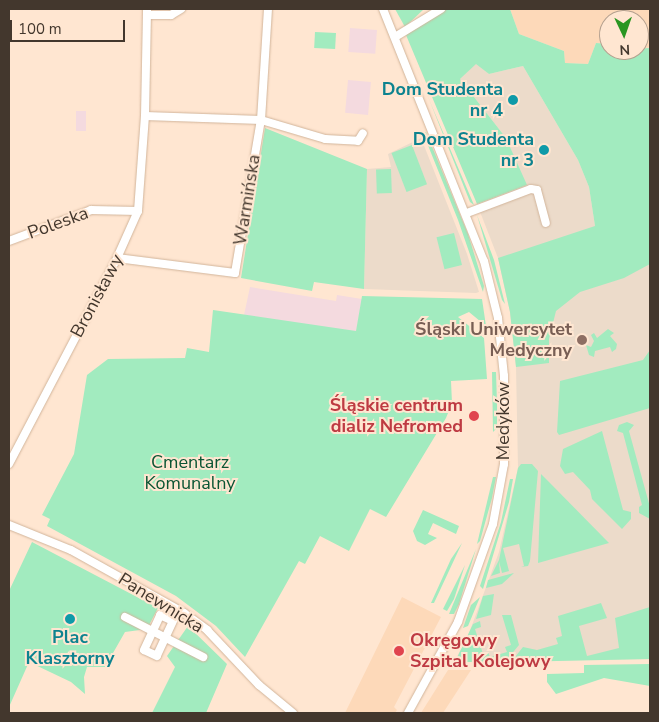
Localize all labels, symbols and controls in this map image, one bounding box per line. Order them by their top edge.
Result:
scale bar [12,10,128,42]
north arrow [599,10,649,60]
text: 100 m [18,19,62,39]
text: N [619,40,630,59]
place label: Dom Studenta nr 4 [382,79,503,122]
marker: Dom Studenta nr 4 [507,94,519,106]
place label: Dom Studenta nr 3 [413,129,534,172]
marker: Dom Studenta nr 3 [538,144,550,156]
street label: Warmińska [229,153,265,247]
street label: Poleska [25,202,91,244]
street label: Bronisławy [66,251,128,341]
place label: Śląski Uniwersytet Medyczny [415,319,572,362]
marker: Śląski Uniwersytet Medyczny [576,334,588,346]
street label: Medyków [492,382,514,460]
place label: Śląskie centrum dializ Nefromed [330,395,463,438]
marker: Śląskie centrum dializ Nefromed [467,409,481,423]
park label: Cmentarz Komunalny [144,452,236,494]
street label: Panewnicka [114,568,208,638]
marker: Plac Klasztorny [64,613,76,625]
place label: Plac Klasztorny [26,627,114,670]
place label: Okręgowy Szpital Kolejowy [410,630,550,672]
marker: Okręgowy Szpital Kolejowy [392,644,406,658]

